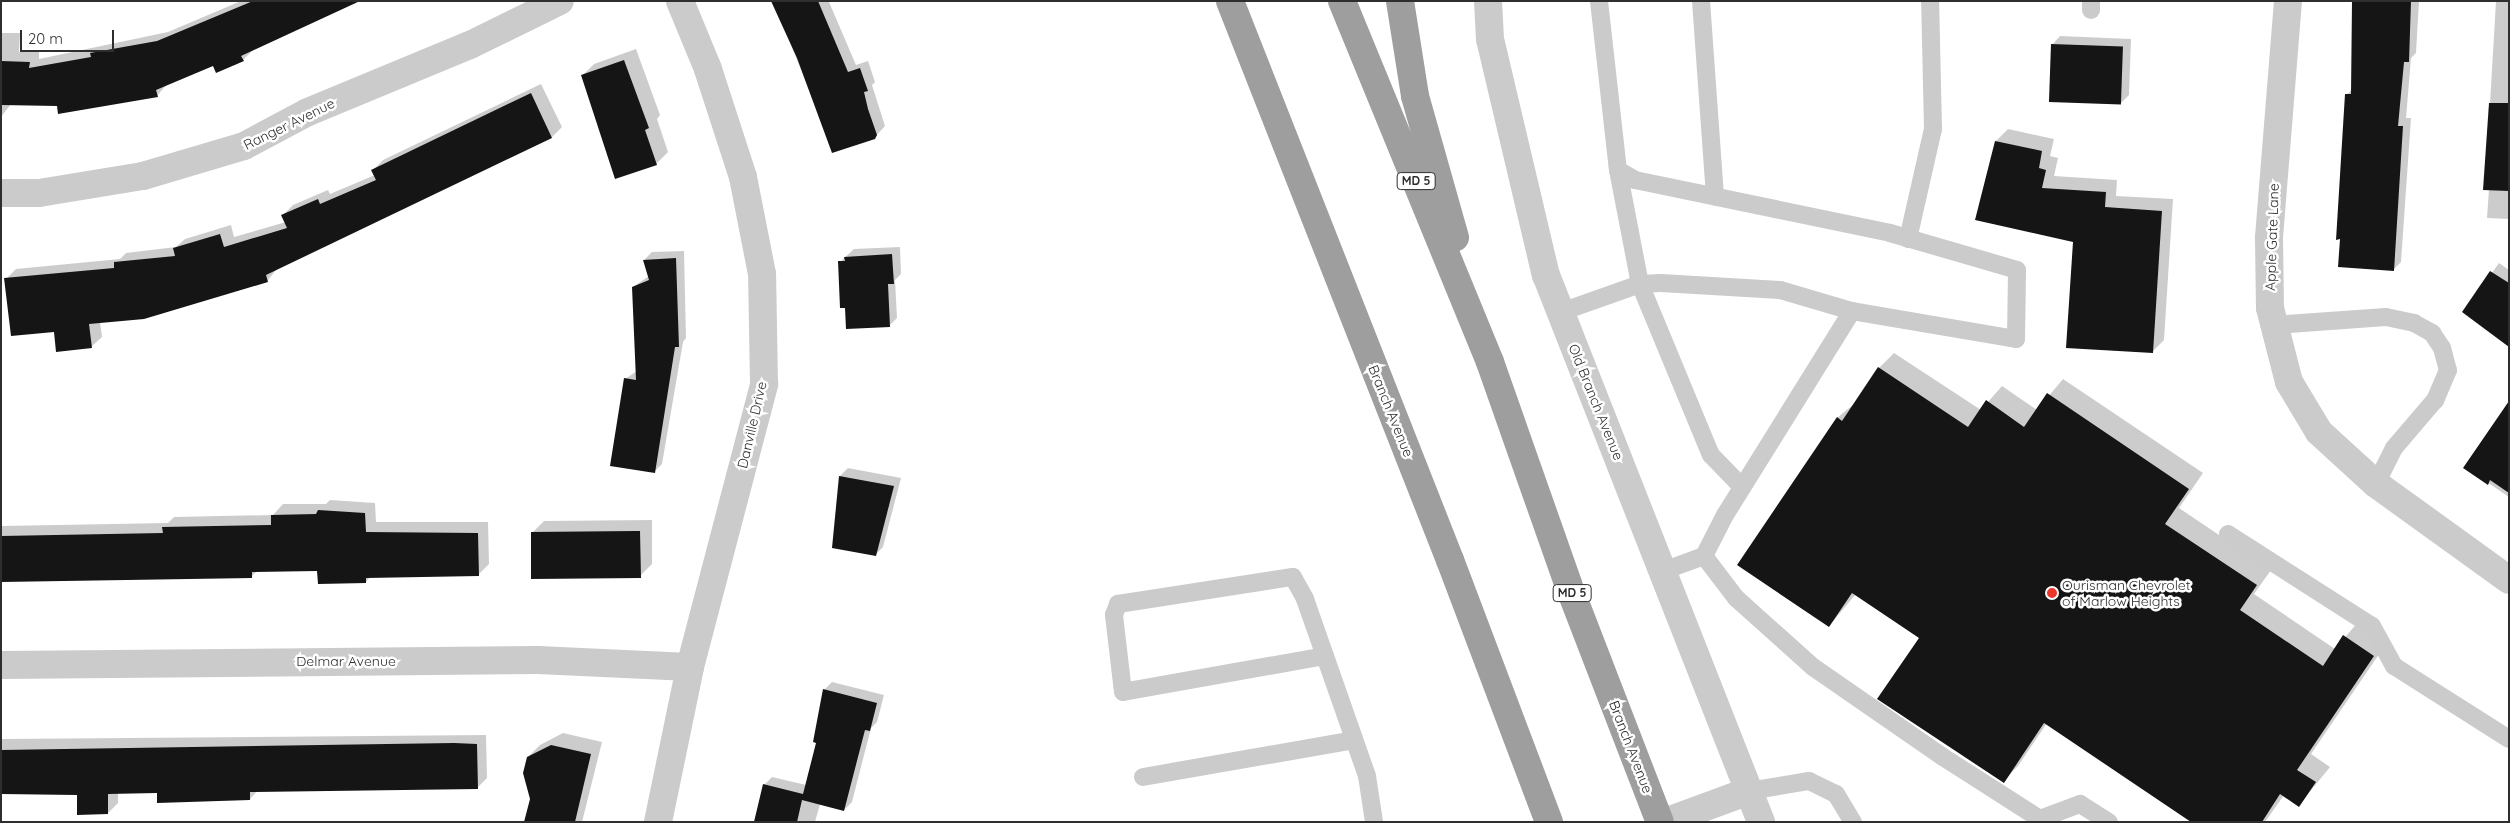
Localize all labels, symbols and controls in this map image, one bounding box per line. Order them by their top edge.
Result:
scale bar [22,20,116,52]
text: 20 m [28,29,63,48]
street label: Ranger Avenue [241,95,337,153]
road number: MD 5 [1396,172,1436,190]
street label: Apple Gate Lane [2262,183,2282,291]
street label: Old Branch Avenue [1565,341,1627,463]
street label: Branch Avenue [1365,363,1417,459]
street label: Danville Drive [734,380,770,470]
place label: Ourisman Chevrolet of Marlow Heights [2062,577,2190,610]
road number: MD 5 [1552,584,1592,602]
marker: Ourisman Chevrolet of Marlow Heights [2046,587,2058,599]
street label: Delmar Avenue [296,653,396,669]
street label: Branch Avenue [1606,698,1656,796]

